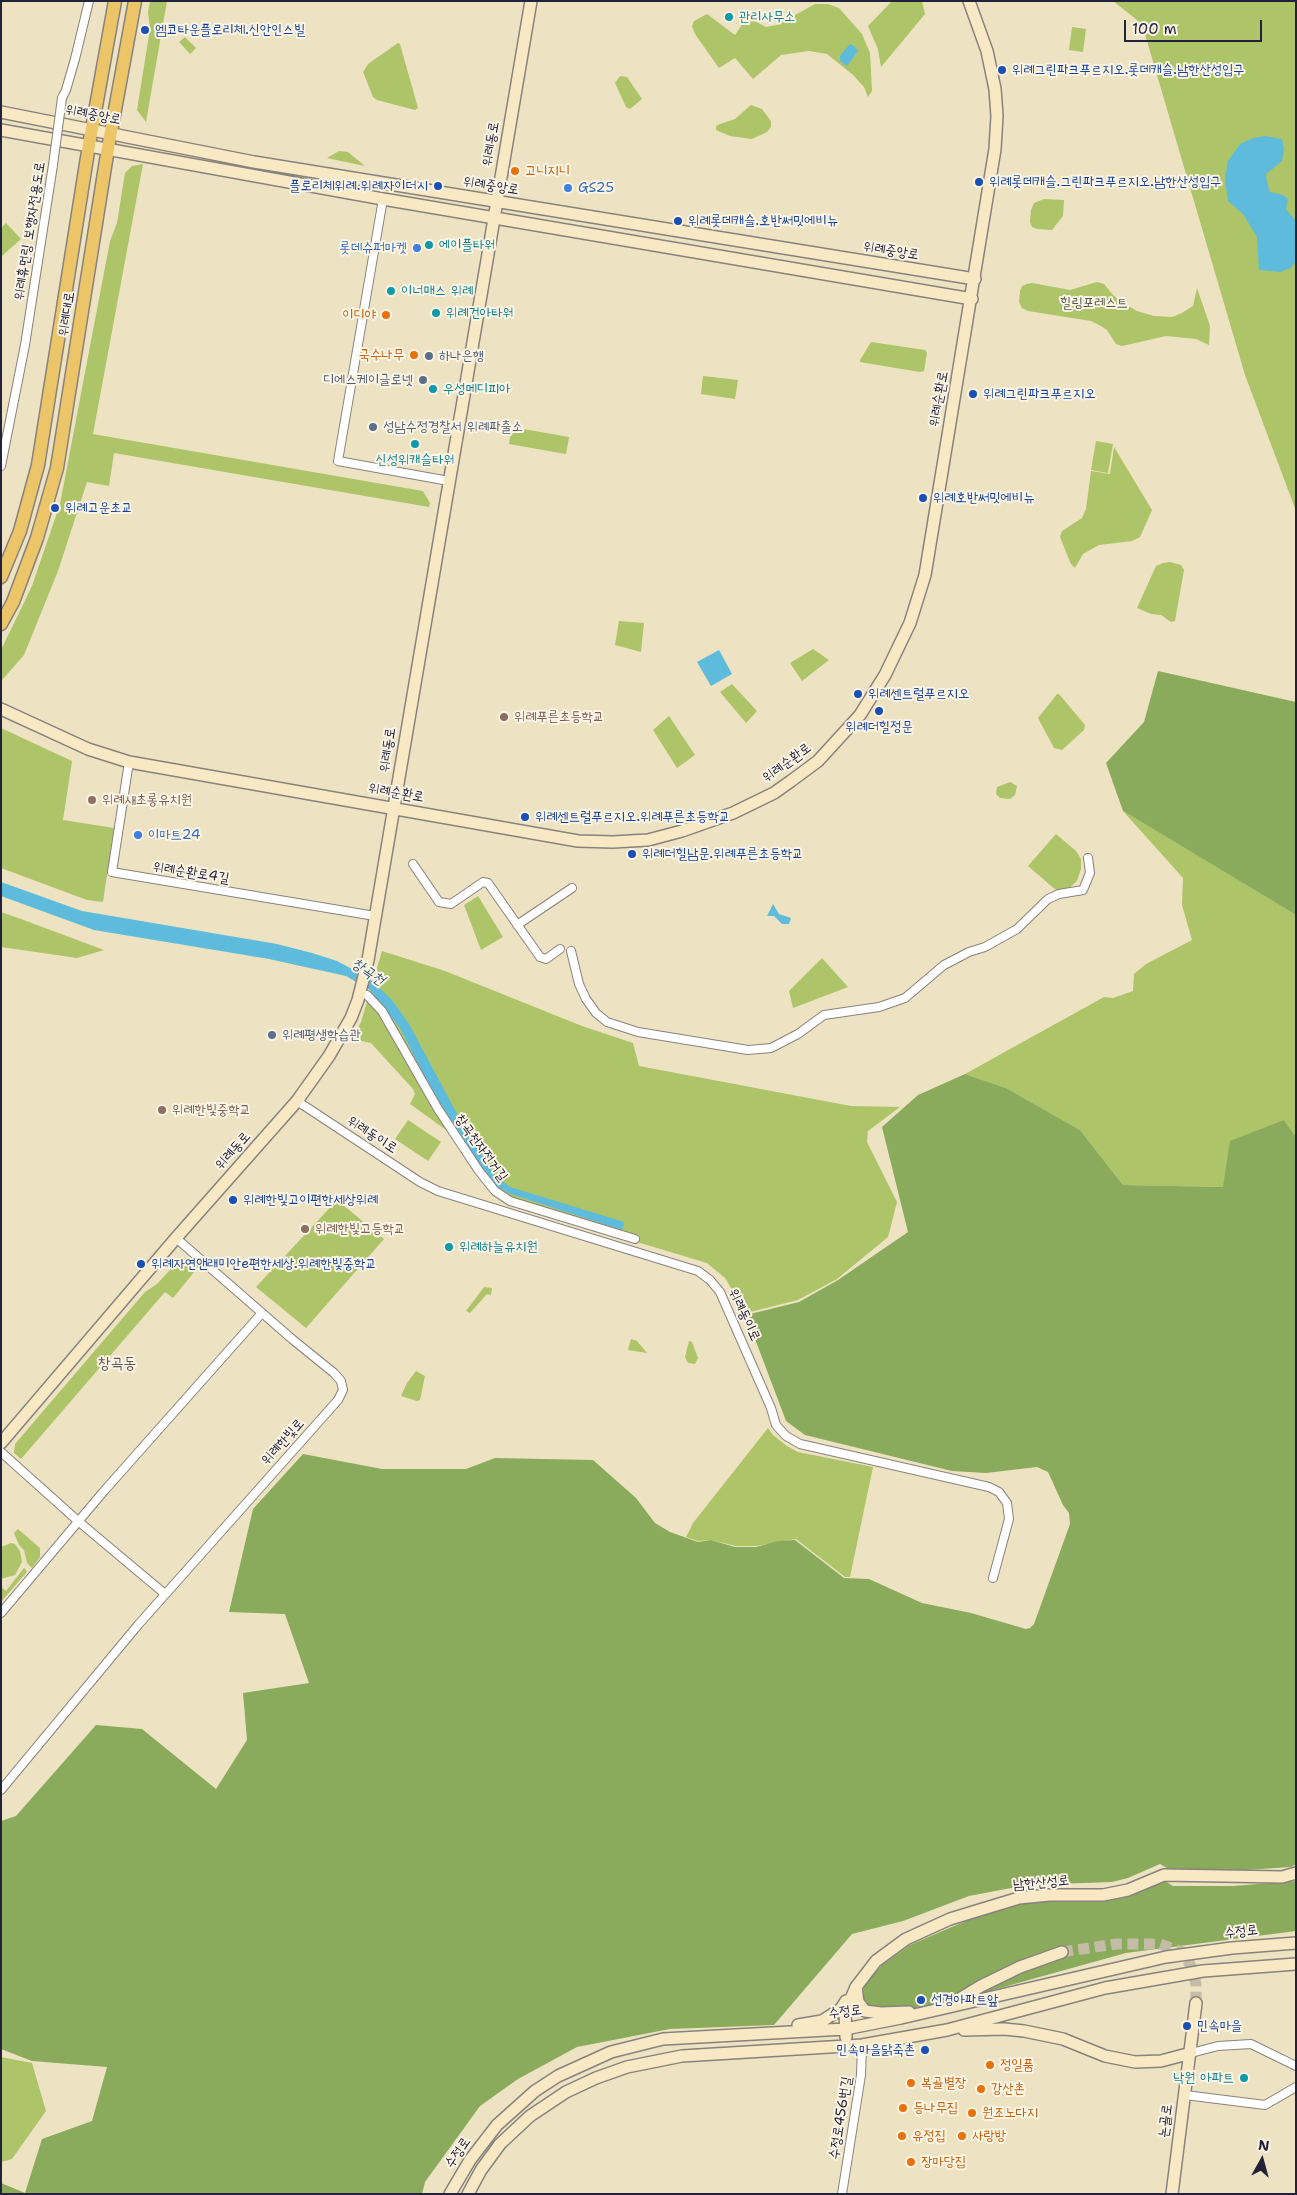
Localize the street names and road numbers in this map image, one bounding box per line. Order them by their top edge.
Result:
street label: 위례중앙로 [64,101,122,129]
street label: 위례동로 [479,120,503,168]
street label: 위례휴먼링 보행자전용도로 [11,161,49,301]
street label: 위례중앙로 [462,173,520,199]
street label: 위례중앙로 [862,238,920,264]
street label: 위례대로 [55,290,79,338]
street label: 위례순환로 [926,370,952,428]
street label: 위례동로 [376,726,400,774]
street label: 위례순환로 [759,740,815,786]
street label: 위례순환로 [367,780,425,806]
street label: 위례순환로4길 [151,859,231,887]
street label: 창곡천자전거길 [451,1111,511,1185]
street label: 위례동이로 [344,1113,400,1157]
street label: 위례동로 [212,1129,254,1173]
street label: 위례동이로 [724,1286,764,1344]
street label: 위례한빛로 [258,1415,308,1469]
street label: 남한산성로 [1012,1872,1070,1894]
street label: 수정로 [1223,1922,1259,1942]
street label: 수정로 [827,2002,863,2022]
street label: 수정로456번길 [826,2075,856,2161]
street label: 논골로 [1156,2103,1176,2139]
street label: 수정로 [442,2134,474,2172]

